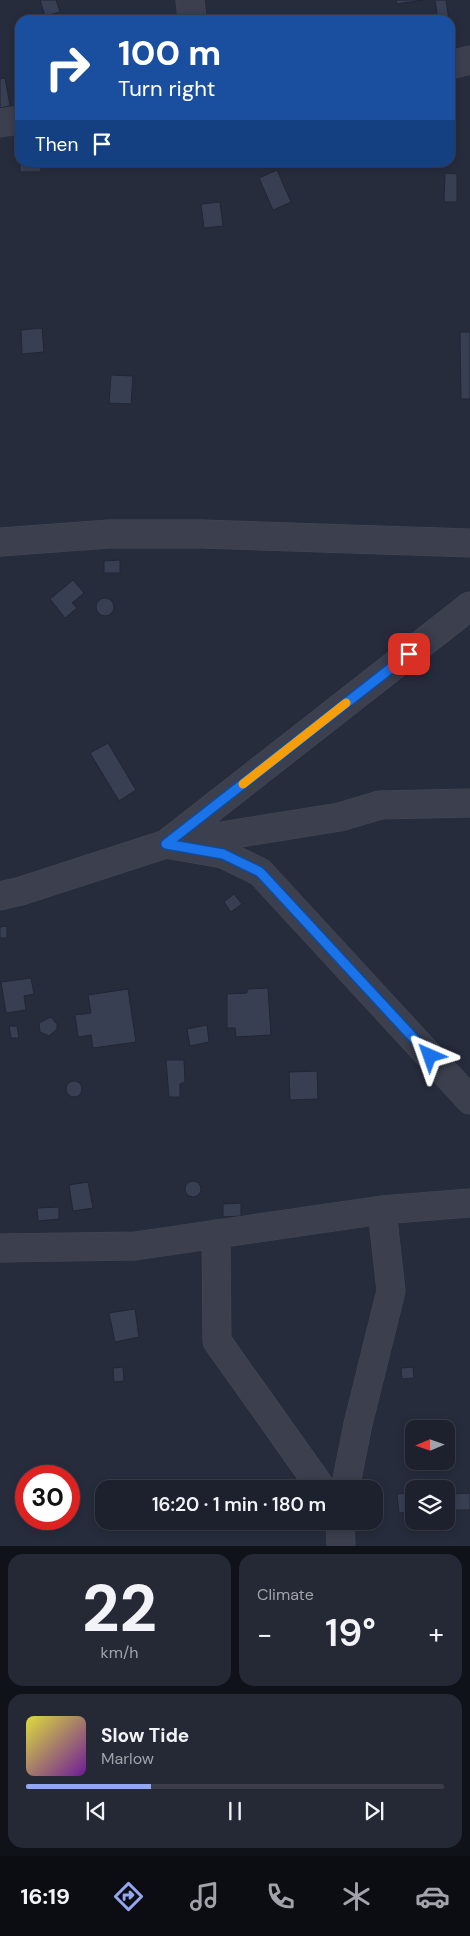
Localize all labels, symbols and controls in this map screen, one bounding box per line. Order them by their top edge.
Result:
text: 100 m [118,30,221,76]
icon: right [35,35,100,100]
text: Turn right [118,74,215,103]
icon: arrive [88,130,116,158]
text: Then [35,132,78,157]
pin [388,633,430,675]
icon: arrive [395,640,423,668]
position arrow [403,1029,455,1081]
north arrow [405,1420,455,1470]
map controls [405,1420,455,1530]
speed limit sign: 30 [15,1465,80,1530]
button: layers [405,1480,455,1530]
text: 16:20 · 1 min · 180 m [152,1492,326,1517]
text: 22 [82,1567,157,1651]
text: Climate [257,1584,314,1605]
text: 19° [325,1608,376,1658]
text: − [257,1616,272,1653]
text: + [429,1616,444,1653]
text: km/h [101,1642,138,1663]
text: Slow Tide [101,1723,189,1748]
text: Marlow [101,1748,154,1769]
icon: previous [82,1797,110,1825]
icon: pause [221,1797,249,1825]
icon: next [360,1797,388,1825]
icon: directions [111,1879,146,1914]
icon: music [187,1879,222,1914]
icon: phone [263,1879,298,1914]
icon: climate [339,1879,374,1914]
icon: car [415,1879,450,1914]
text: 16:19 [20,1882,70,1911]

